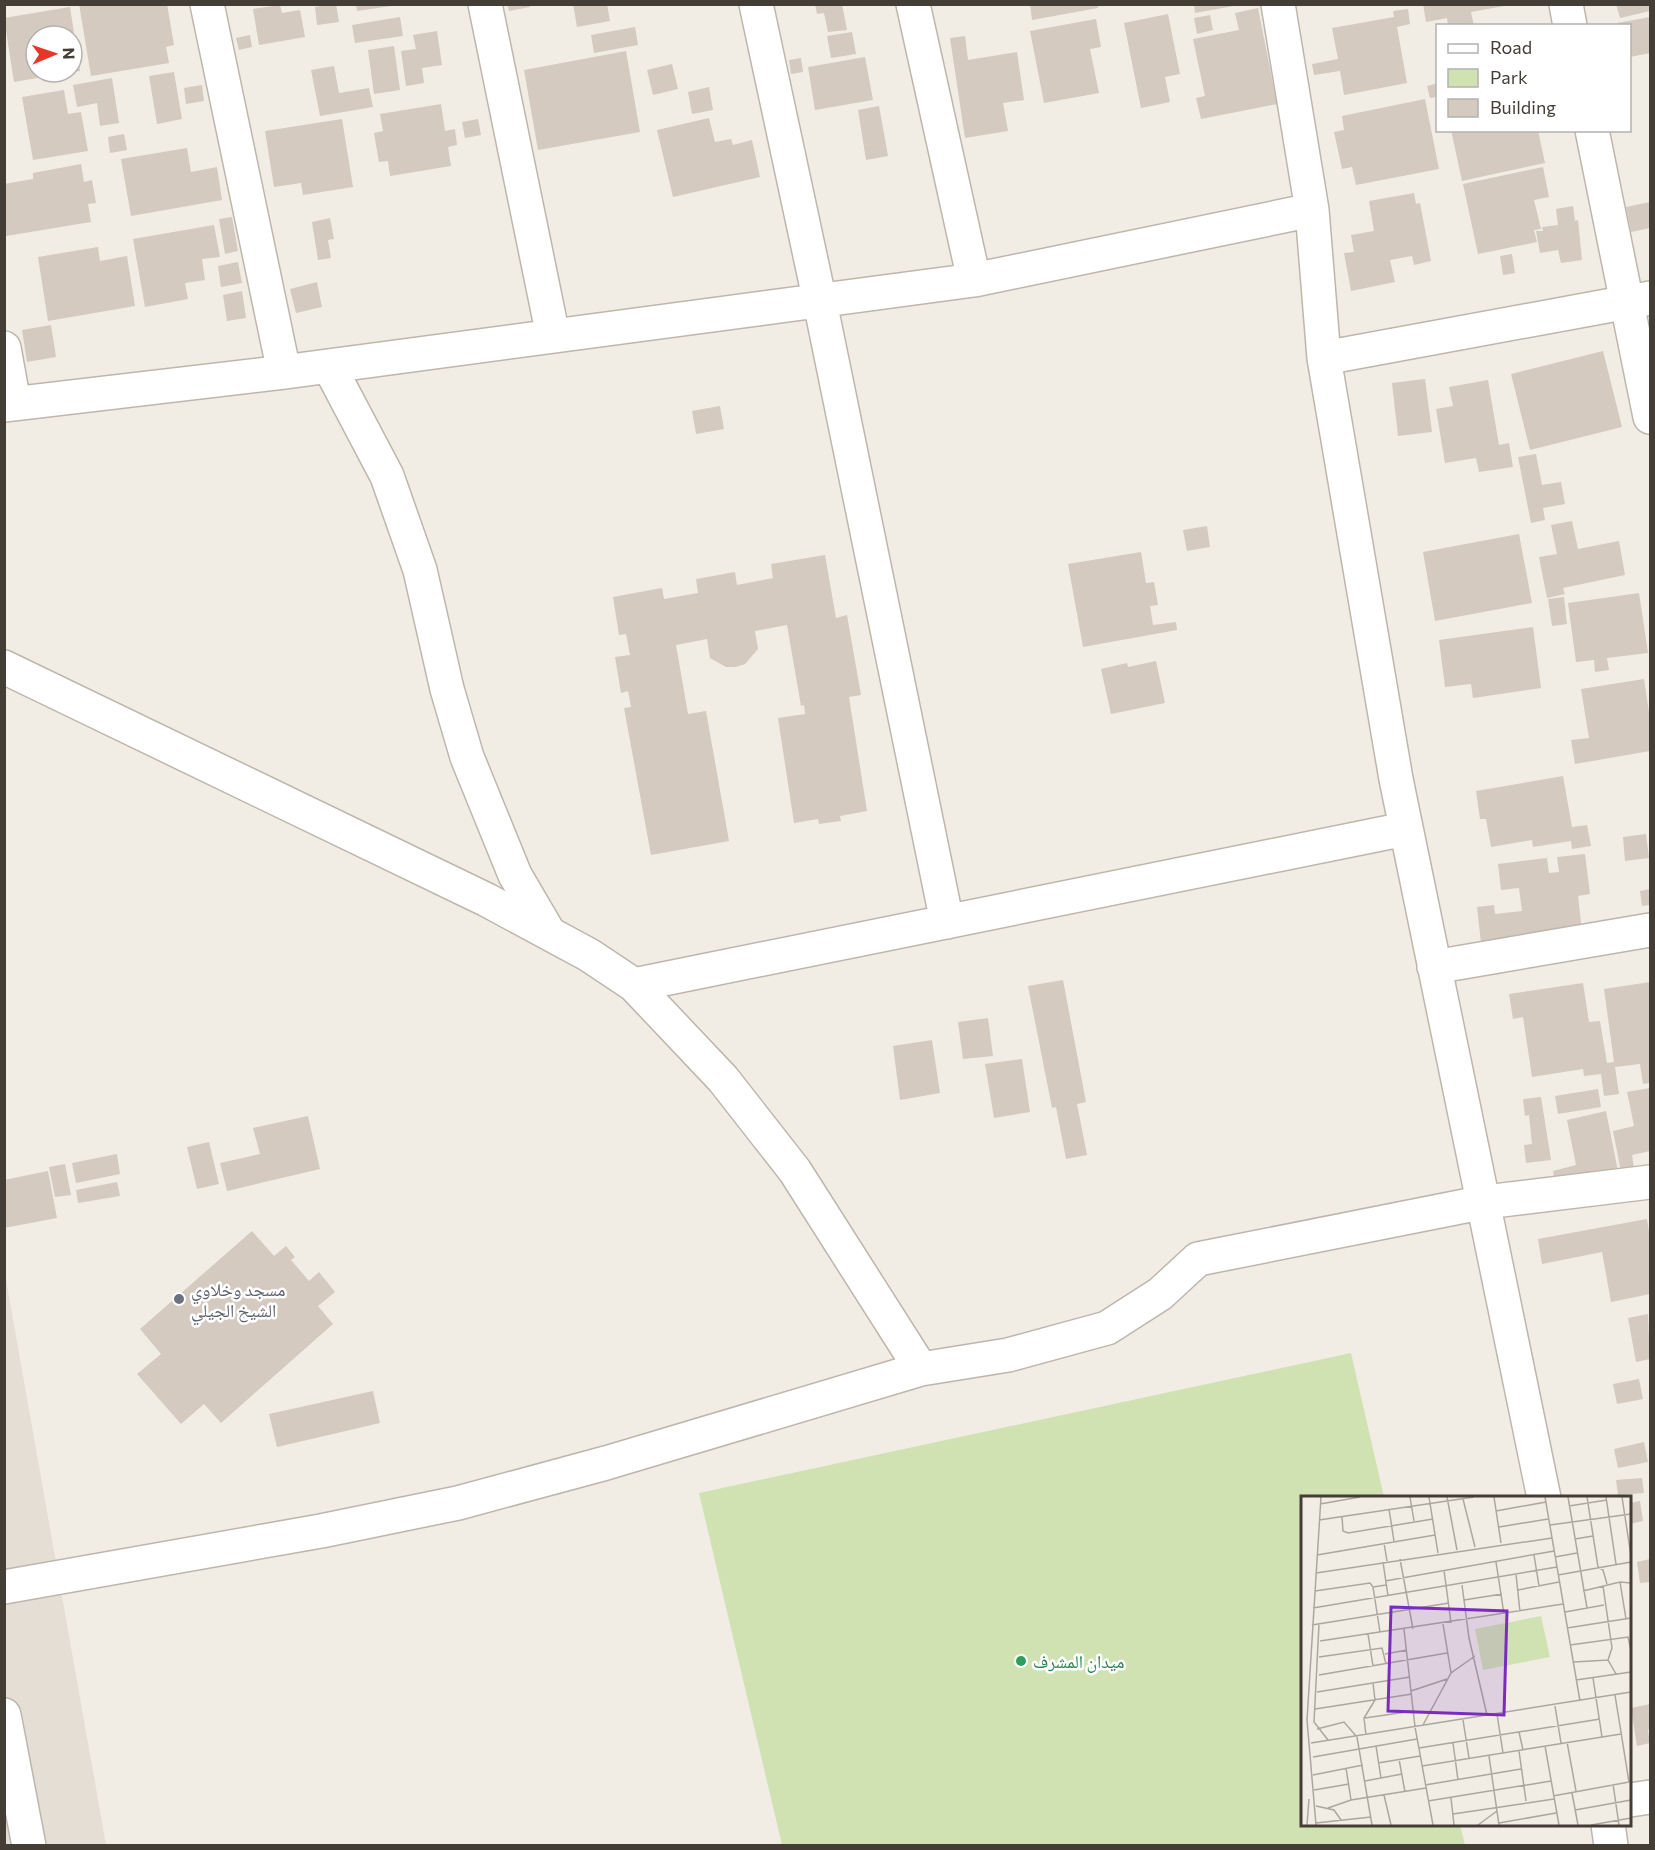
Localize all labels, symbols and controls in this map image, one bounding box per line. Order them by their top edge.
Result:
north arrow [24,24,84,84]
legend [1436,24,1631,132]
text: Road [1490,36,1532,58]
text: N [60,47,79,60]
text: Park [1490,66,1528,88]
text: Building [1490,96,1556,118]
place label: مسجد وخلاوي الشيخ الجيلي [191,1278,286,1326]
marker: مسجد وخلاوي الشيخ الجيلي [172,1292,186,1306]
inset map [1301,1496,1631,1826]
place label: ميدان المشرف [1033,1650,1125,1673]
marker: ميدان المشرف [1014,1654,1028,1668]

